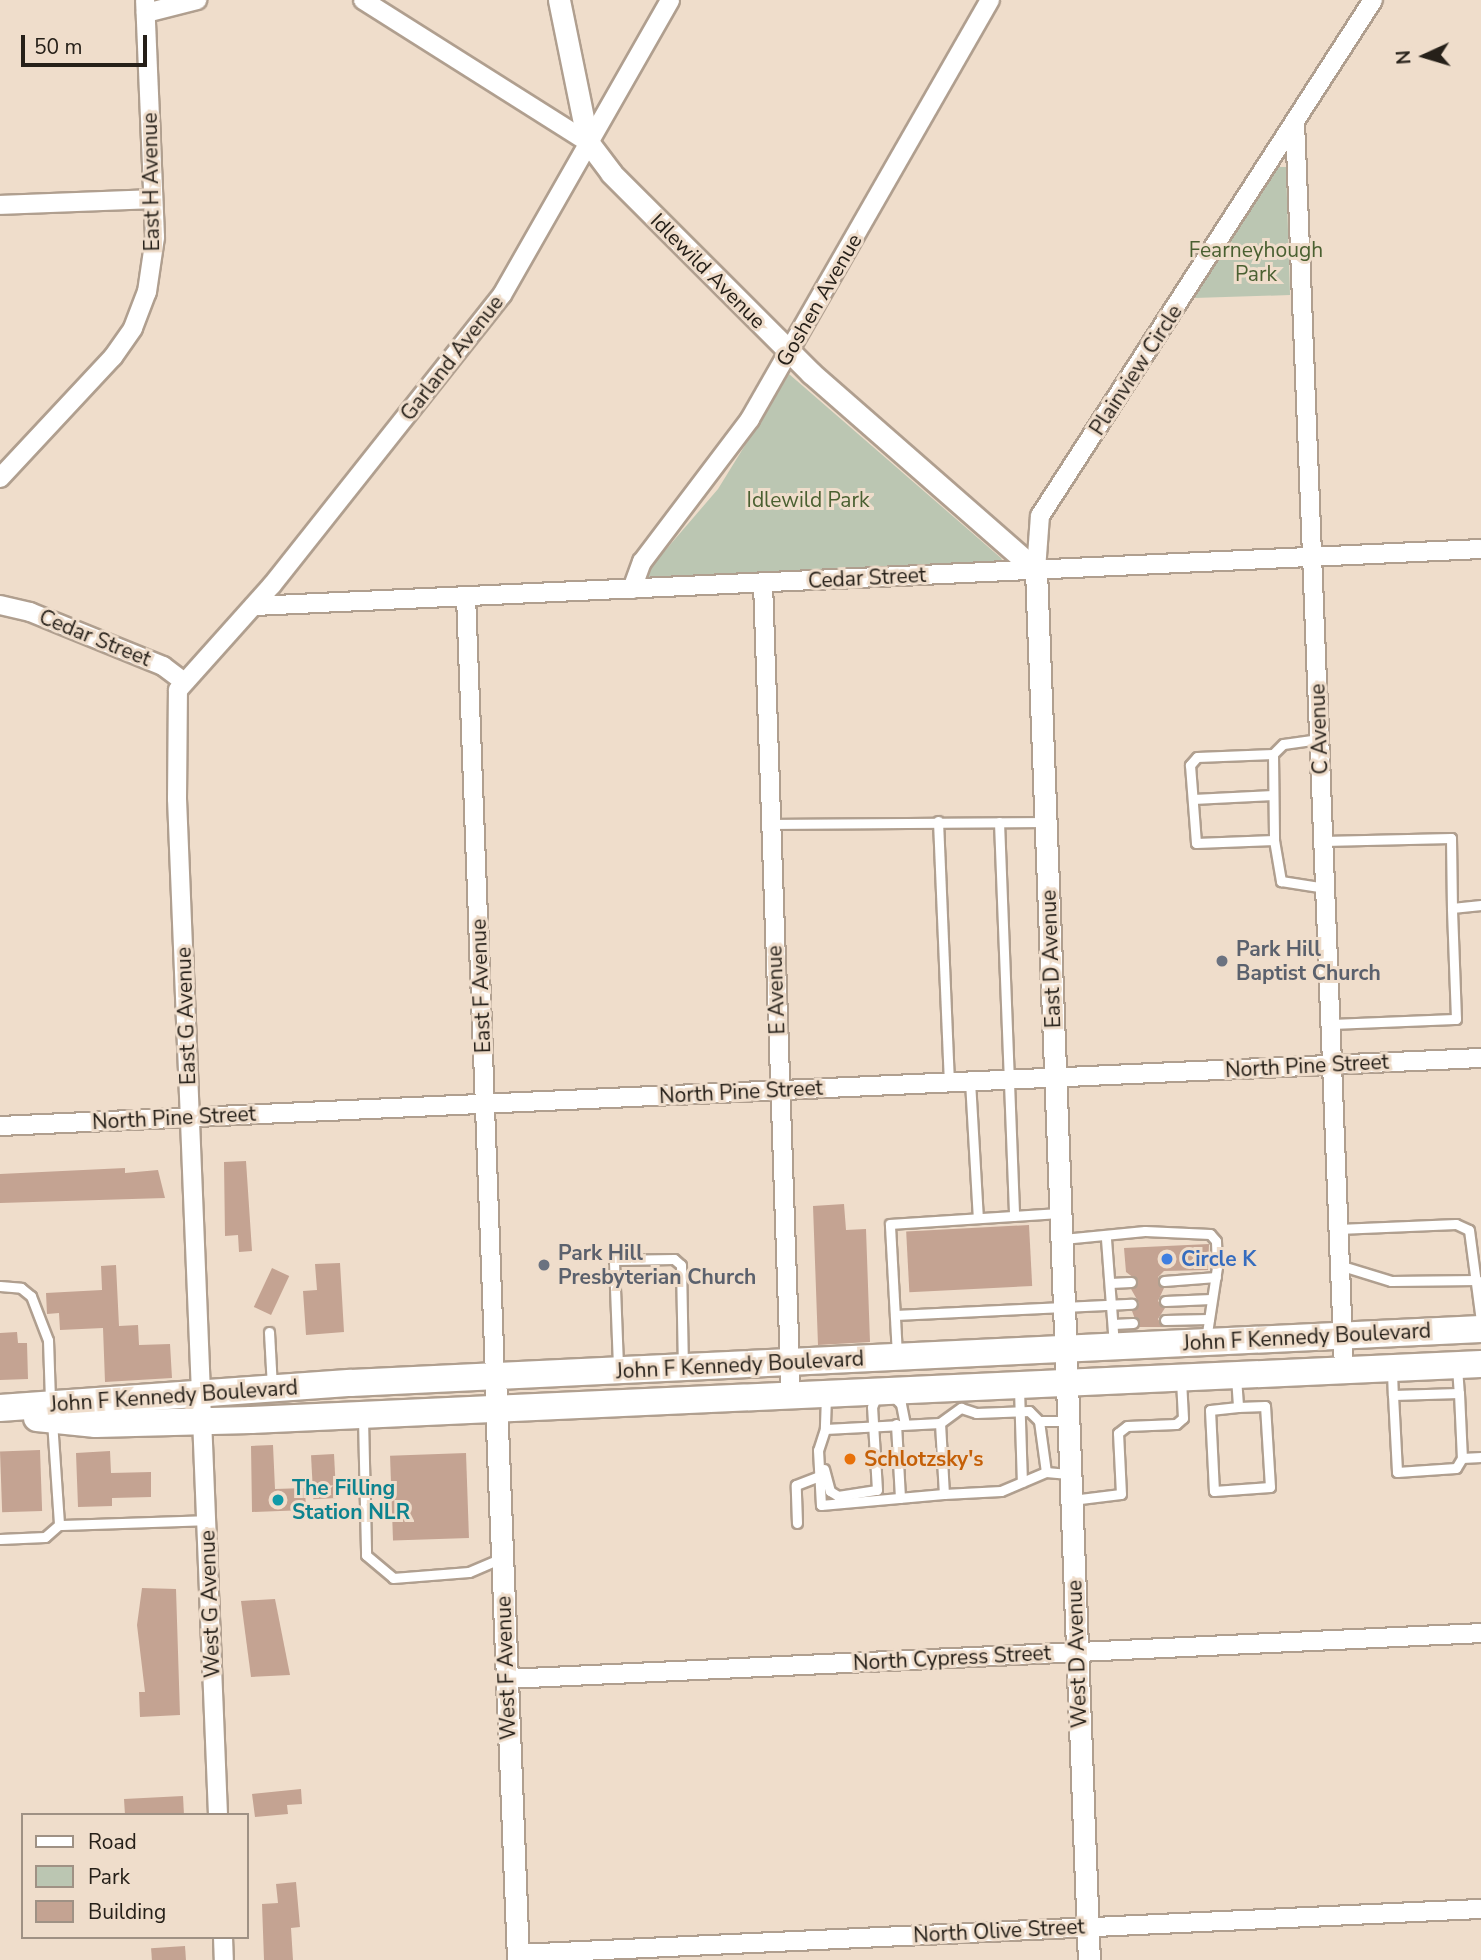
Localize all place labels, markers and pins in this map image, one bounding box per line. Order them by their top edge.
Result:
place label: Park Hill Baptist Church [1236,936,1381,986]
marker: Park Hill Baptist Church [1214,953,1230,969]
place label: Park Hill Presbyterian Church [558,1240,756,1290]
place label: Circle K [1181,1246,1256,1272]
marker: Circle K [1159,1251,1175,1267]
marker: Park Hill Presbyterian Church [536,1257,552,1273]
place label: Schlotzsky's [864,1446,983,1472]
marker: Schlotzsky's [842,1451,858,1467]
place label: The Filling Station NLR [292,1475,410,1525]
marker: The Filling Station NLR [270,1492,286,1508]

